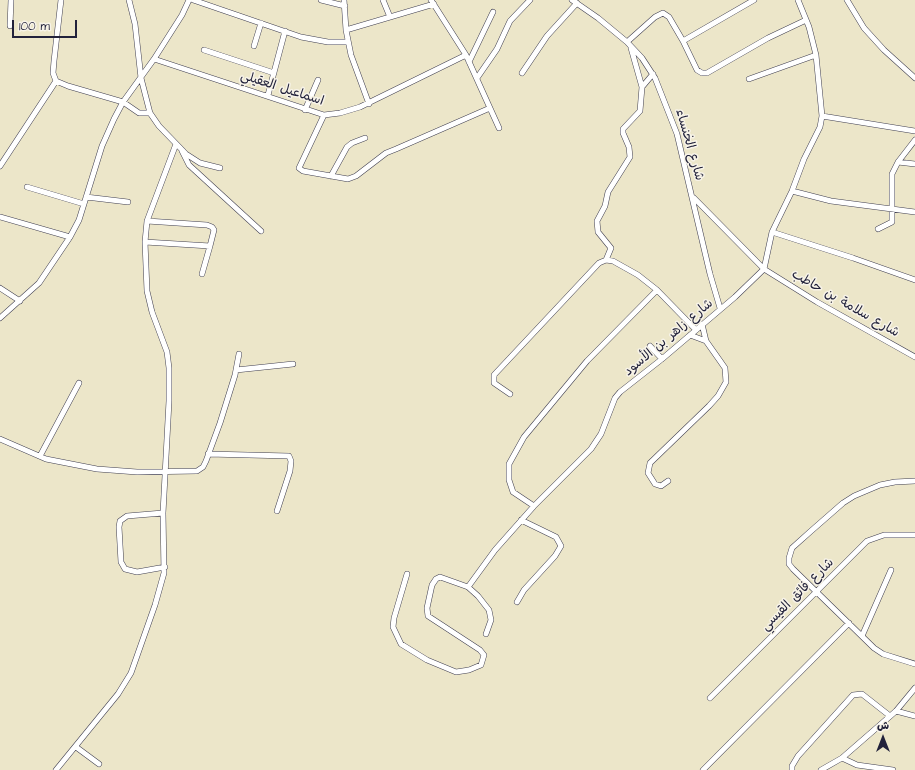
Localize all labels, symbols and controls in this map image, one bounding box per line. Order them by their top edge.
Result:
scale bar [14,12,79,38]
text: 100 m [19,18,50,35]
street label: اسماعيل العقيلي [238,68,326,110]
street label: شارع الخنساء [671,107,707,183]
street label: شارع سلامة بن حاطب [788,267,902,341]
street label: شارع زاهر بن الأسود [621,296,717,380]
street label: شارع فائق القيسي [758,555,838,635]
north arrow [863,718,903,758]
text: ش [877,718,889,733]

